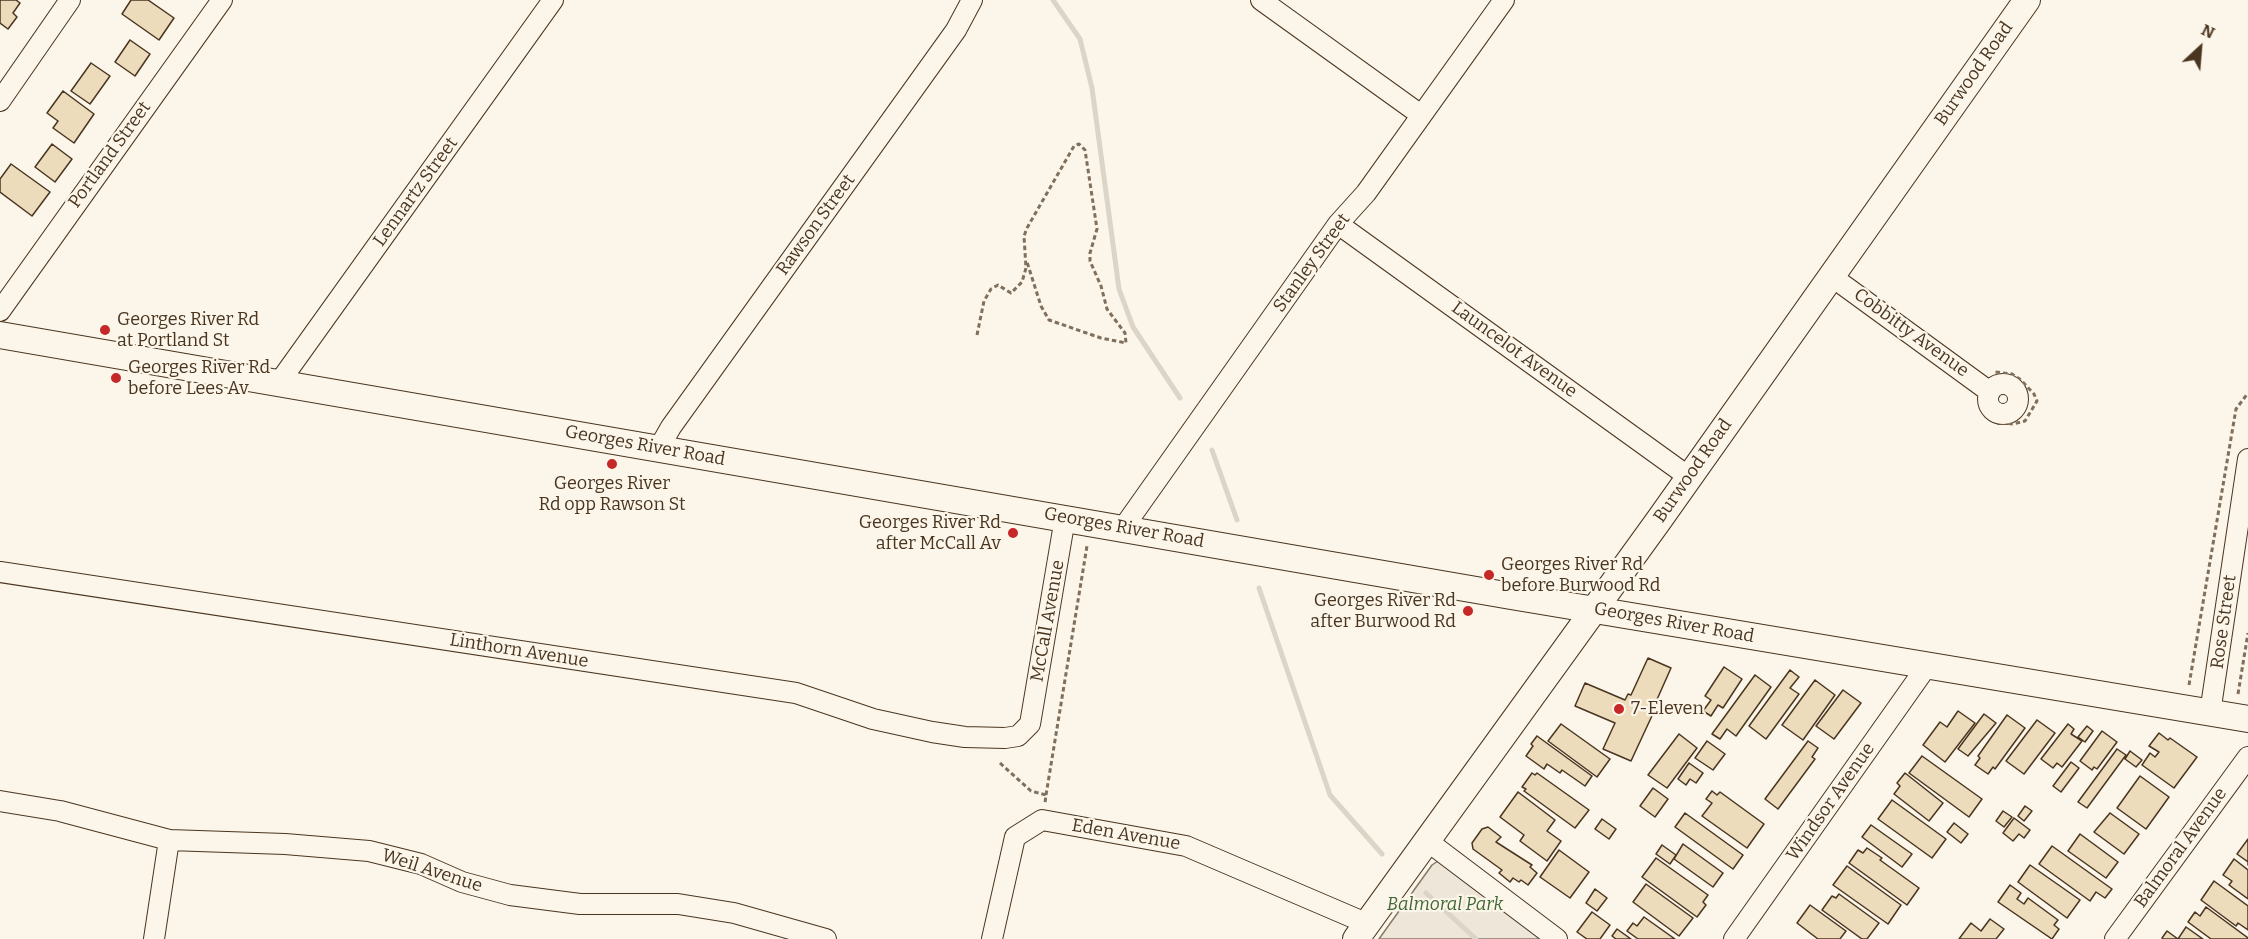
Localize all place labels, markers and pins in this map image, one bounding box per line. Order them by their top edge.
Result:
place label: Georges River Rd at Portland St [117,309,259,352]
marker: Georges River Rd at Portland St [98,323,112,337]
place label: Georges River Rd before Lees Av [128,357,270,400]
marker: Georges River Rd before Lees Av [109,371,123,385]
marker: Georges River Rd opp Rawson St [605,457,619,471]
place label: Georges River Rd opp Rawson St [538,473,686,516]
place label: Georges River Rd after McCall Av [859,512,1001,554]
marker: Georges River Rd after McCall Av [1006,526,1020,540]
place label: Georges River Rd before Burwood Rd [1501,554,1660,596]
marker: Georges River Rd before Burwood Rd [1482,568,1496,582]
place label: Georges River Rd after Burwood Rd [1310,590,1456,632]
marker: Georges River Rd after Burwood Rd [1461,604,1475,618]
place label: 7-Eleven [1631,698,1704,720]
marker: 7-Eleven [1612,702,1626,716]

